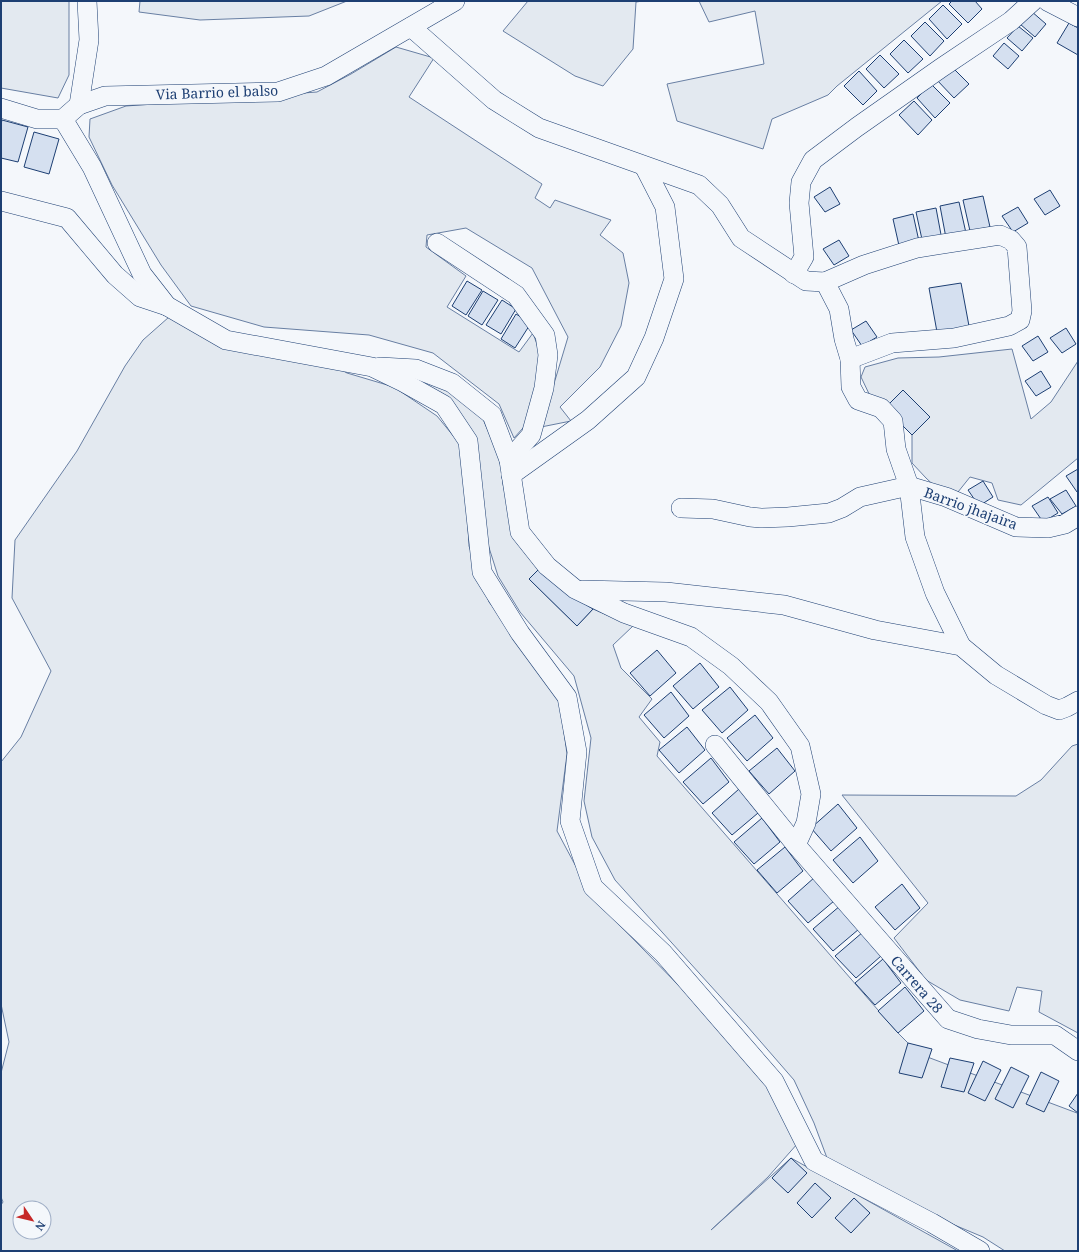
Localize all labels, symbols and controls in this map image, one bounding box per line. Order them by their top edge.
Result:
street label: Via Barrio el balso [155,80,279,104]
street label: Barrio jhajaira [922,482,1020,534]
street label: Carrera 28 [887,951,947,1017]
north arrow [12,1200,52,1240]
text: N [32,1218,49,1234]

